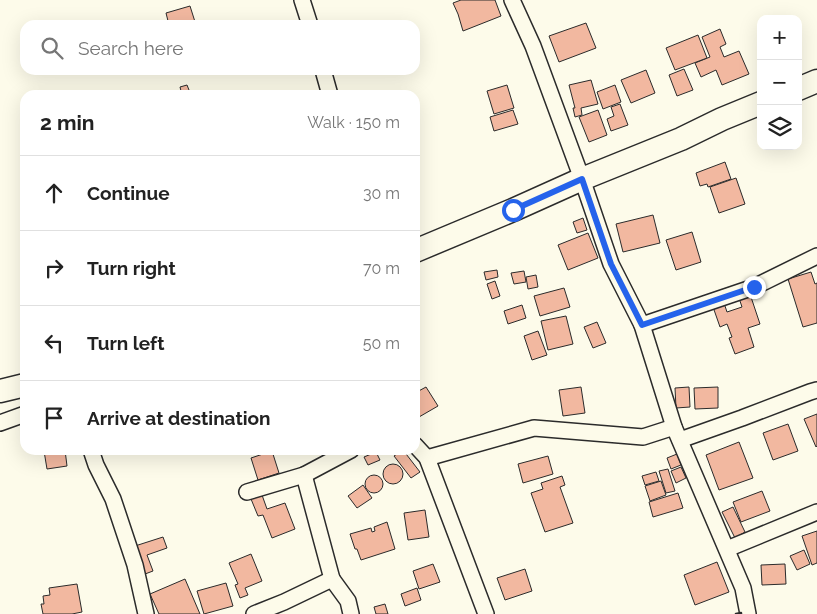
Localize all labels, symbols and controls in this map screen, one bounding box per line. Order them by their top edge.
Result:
map controls [757,15,802,150]
button: + [757,15,802,60]
search box [20,20,420,75]
icon: search [38,34,66,62]
text: Search here [78,37,184,59]
button: − [757,60,802,105]
button: layers [757,105,802,150]
text: 2 min [40,110,94,135]
text: Walk · 150 m [307,113,400,132]
icon: ahead [40,179,68,207]
text: Continue [87,182,170,204]
text: 30 m [363,184,400,203]
route start [502,199,525,222]
icon: right [40,254,68,282]
text: Turn right [87,257,176,279]
text: 70 m [363,259,400,278]
route end [743,276,766,299]
icon: left [40,329,68,357]
text: Turn left [87,332,164,354]
text: 50 m [363,334,400,353]
icon: arrive [40,404,68,432]
text: Arrive at destination [87,407,271,429]

